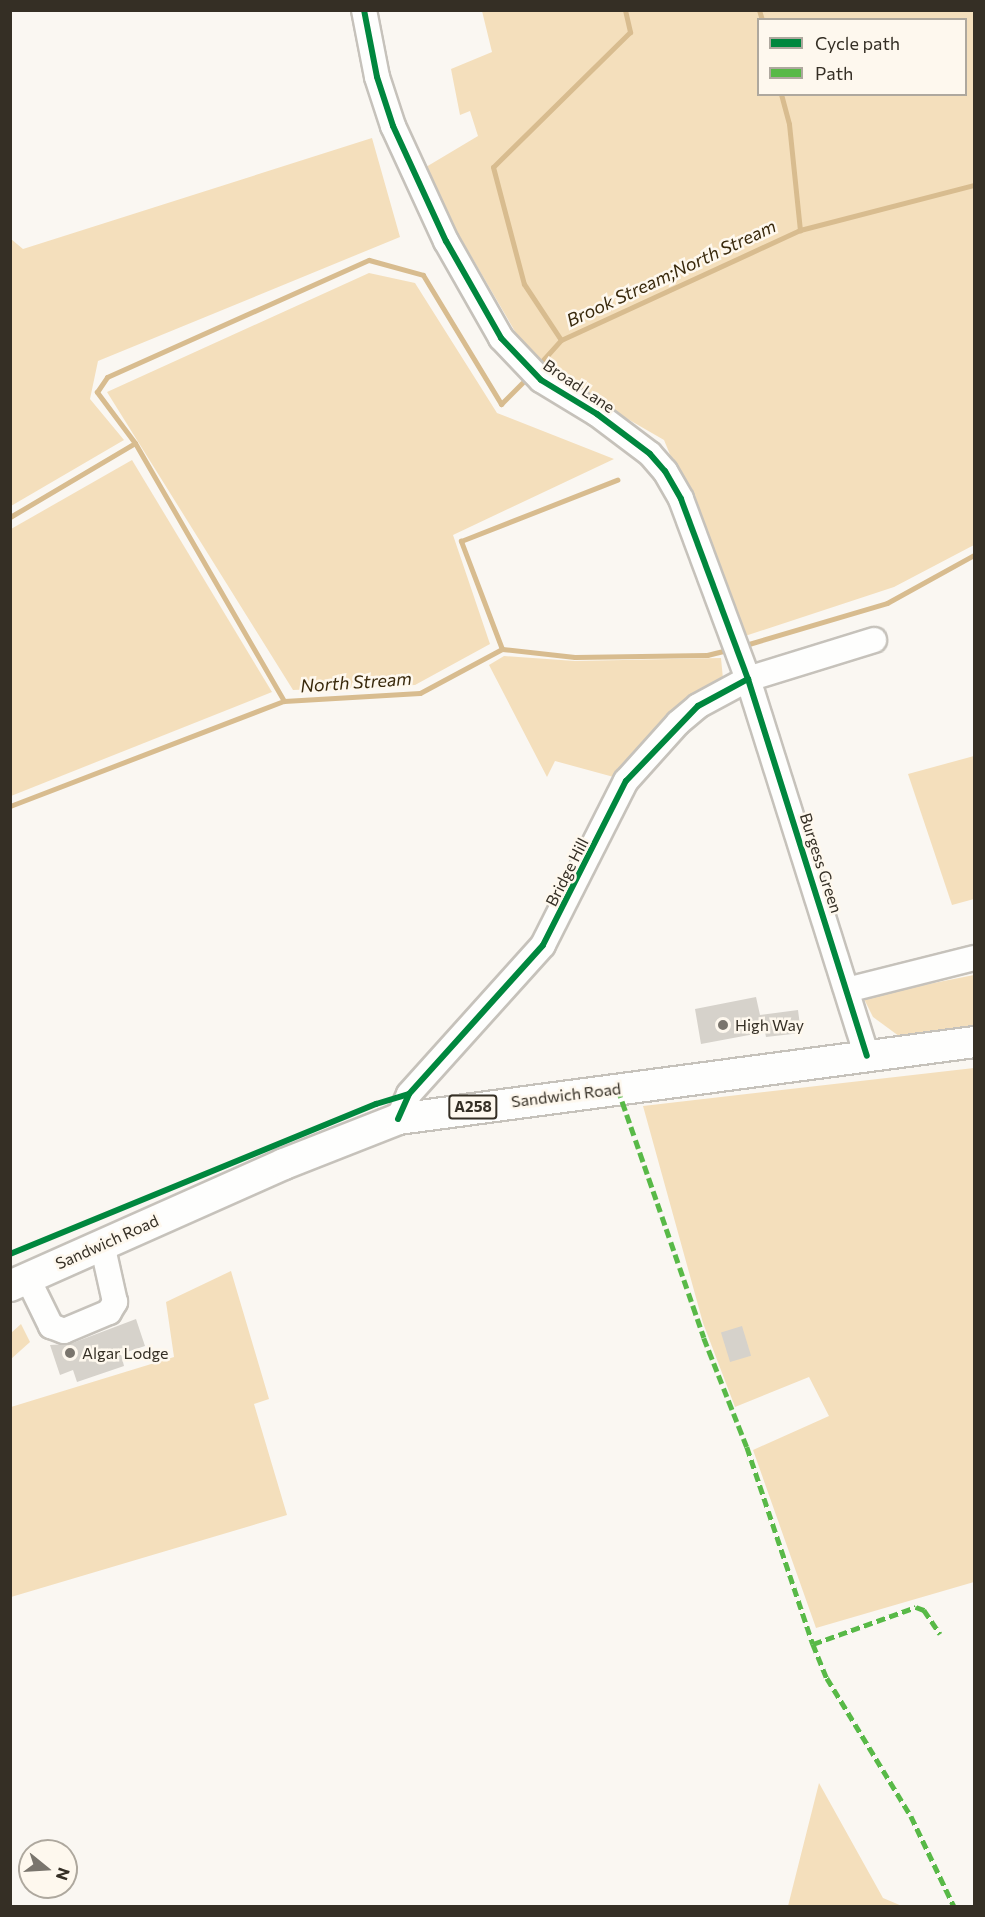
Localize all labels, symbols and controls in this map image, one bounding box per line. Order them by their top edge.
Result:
legend [757,18,967,96]
text: Cycle path [815,32,900,54]
text: Path [815,62,853,84]
water label: Brook Stream;North Stream [563,215,779,331]
street label: Broad Lane [540,355,618,417]
water label: North Stream [299,667,413,697]
street label: Burgess Green [796,811,846,915]
street label: Bridge Hill [542,835,592,909]
place label: High Way [735,1015,804,1035]
marker: High Way [716,1018,730,1032]
street label: Sandwich Road [510,1079,622,1111]
road number: A258 [448,1095,498,1119]
street label: Sandwich Road [53,1211,161,1273]
place label: Algar Lodge [82,1343,168,1363]
marker: Algar Lodge [63,1346,77,1360]
north arrow [18,1839,78,1899]
text: N [53,1865,75,1883]

